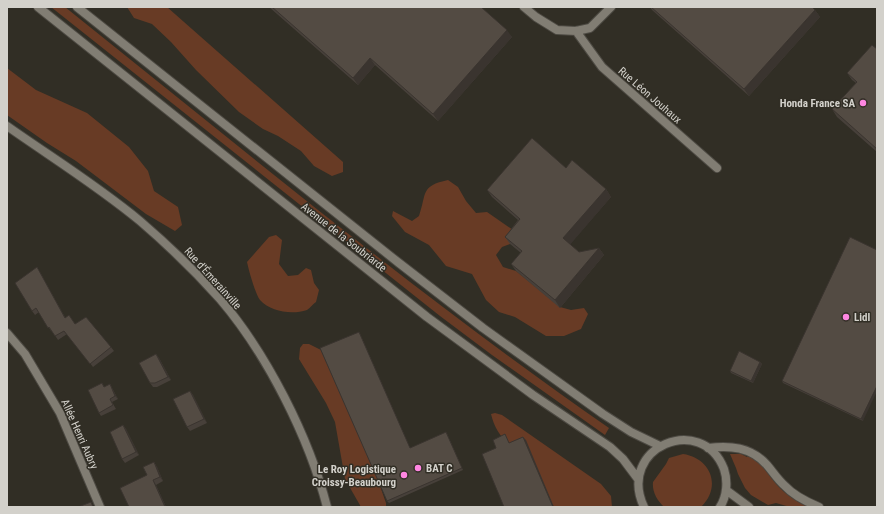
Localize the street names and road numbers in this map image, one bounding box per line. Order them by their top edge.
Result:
street label: Rue Léon Jouhaux [615,64,684,126]
street label: Avenue de la Soubriarde [298,200,389,275]
street label: Rue d'Émerainville [181,245,244,312]
street label: Allée Henri Aubry [58,397,101,471]

